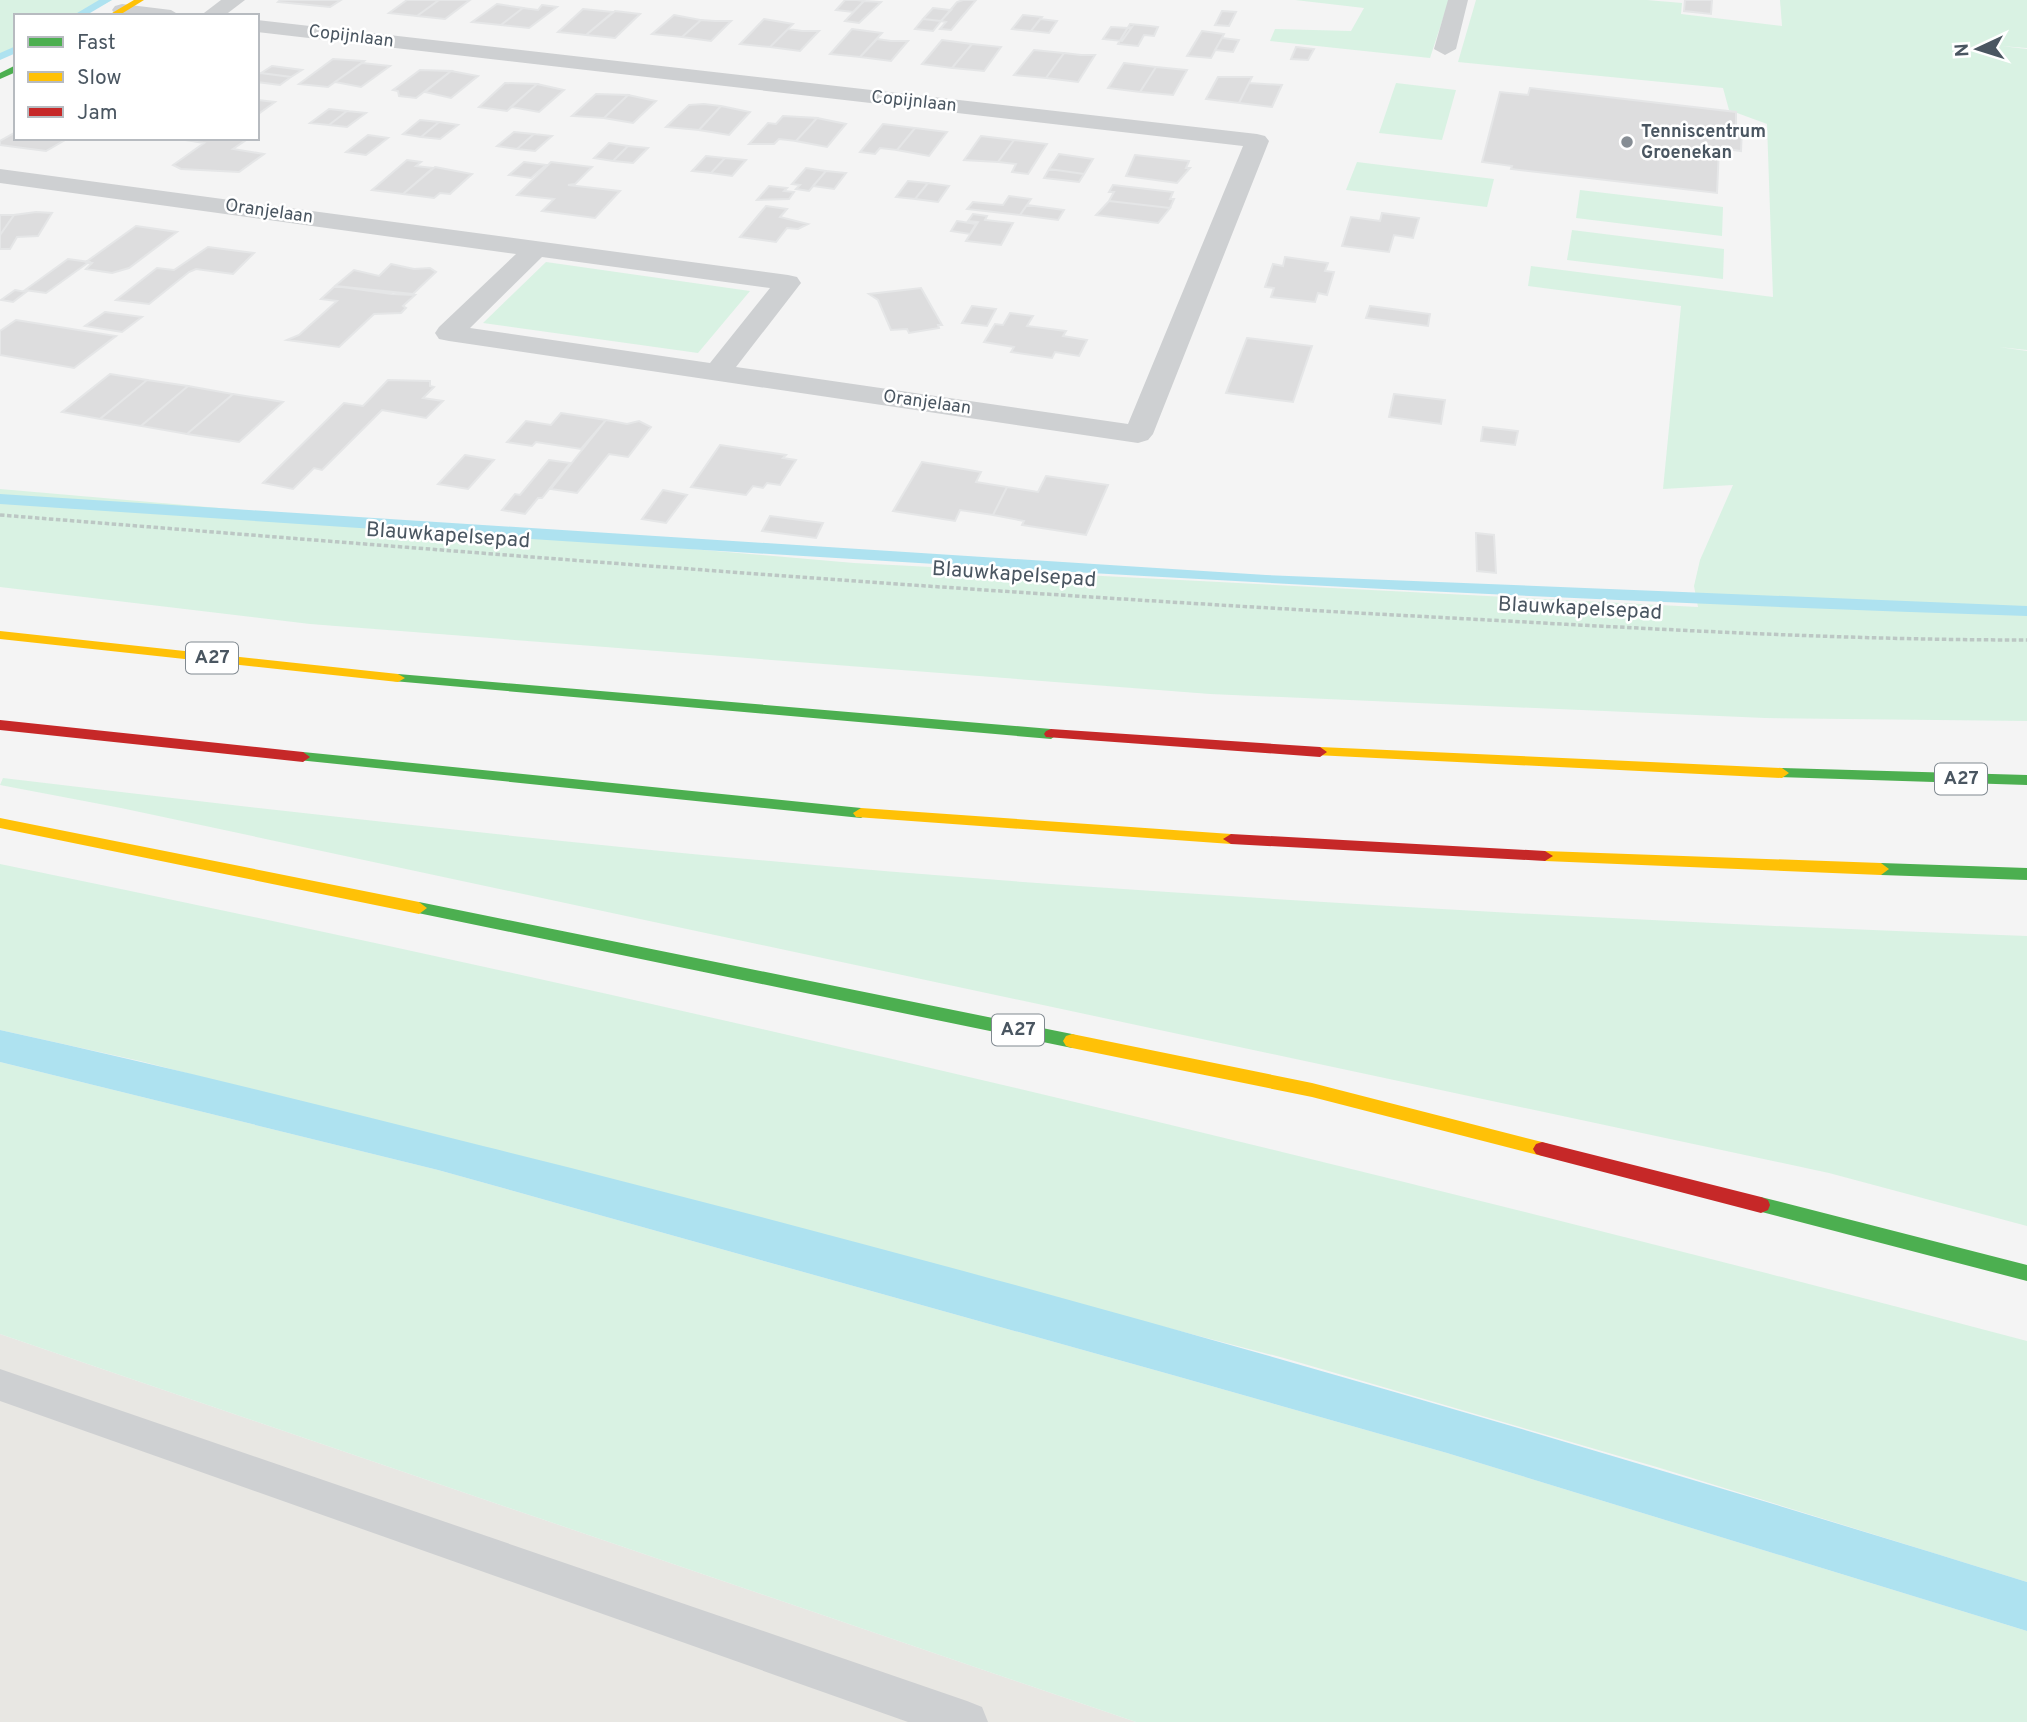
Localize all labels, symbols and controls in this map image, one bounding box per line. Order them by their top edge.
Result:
legend [14,14,259,140]
north arrow [1943,14,2013,84]
street label: Copijnlaan [307,20,395,54]
text: Fast [77,30,116,57]
text: N [1951,42,1975,58]
text: Slow [77,65,122,92]
street label: Copijnlaan [870,86,958,118]
text: Jam [77,100,118,127]
place label: Tenniscentrum Groenekan [1641,121,1766,165]
marker: Tenniscentrum Groenekan [1619,134,1635,150]
street label: Oranjelaan [224,194,314,230]
street label: Oranjelaan [882,385,972,421]
street label: Blauwkapelsepad [365,517,531,555]
street label: Blauwkapelsepad [931,556,1097,594]
street label: Blauwkapelsepad [1497,591,1663,627]
road number: A27 [186,642,238,674]
road number: A27 [1935,764,1987,794]
road number: A27 [992,1014,1044,1046]

